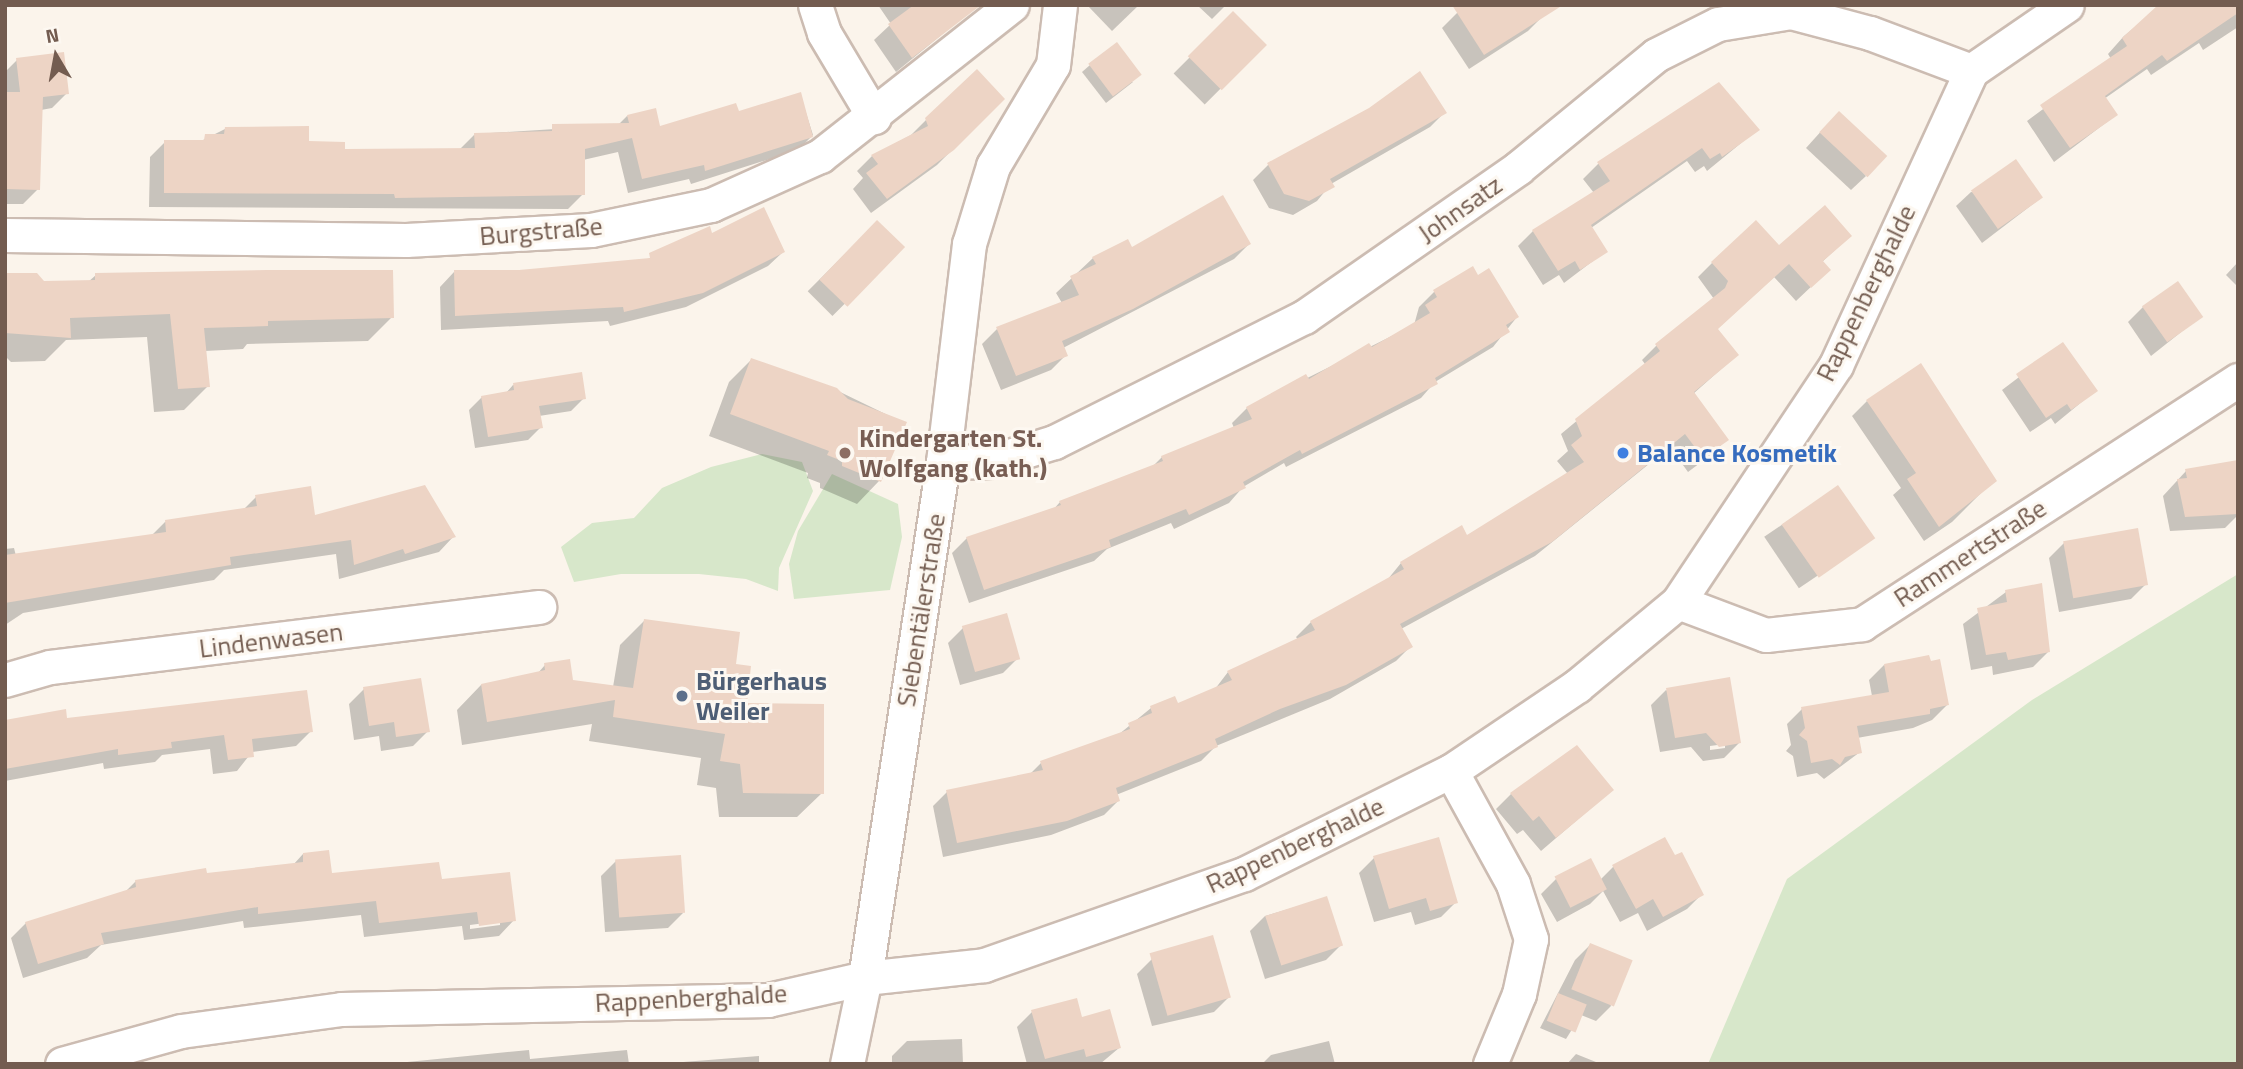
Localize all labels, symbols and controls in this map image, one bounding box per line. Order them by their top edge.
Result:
text: N [43,19,61,50]
north arrow [21,21,91,91]
street label: Johnsatz [1412,169,1508,249]
street label: Rappenberghalde [1810,200,1922,386]
street label: Burgstraße [478,210,604,252]
place label: Kindergarten St. Wolfgang (kath.) [859,422,1047,484]
place label: Balance Kosmetik [1637,437,1837,469]
marker: Kindergarten St. Wolfgang (kath.) [837,445,853,461]
marker: Balance Kosmetik [1615,445,1631,461]
street label: Rammertstraße [1888,492,2052,614]
street label: Siebentälerstraße [890,511,952,709]
street label: Lindenwasen [197,616,345,664]
place label: Bürgerhaus Weiler [696,665,827,726]
marker: Bürgerhaus Weiler [674,688,690,704]
street label: Rappenberghalde [1201,790,1389,900]
street label: Rappenberghalde [594,977,788,1019]

